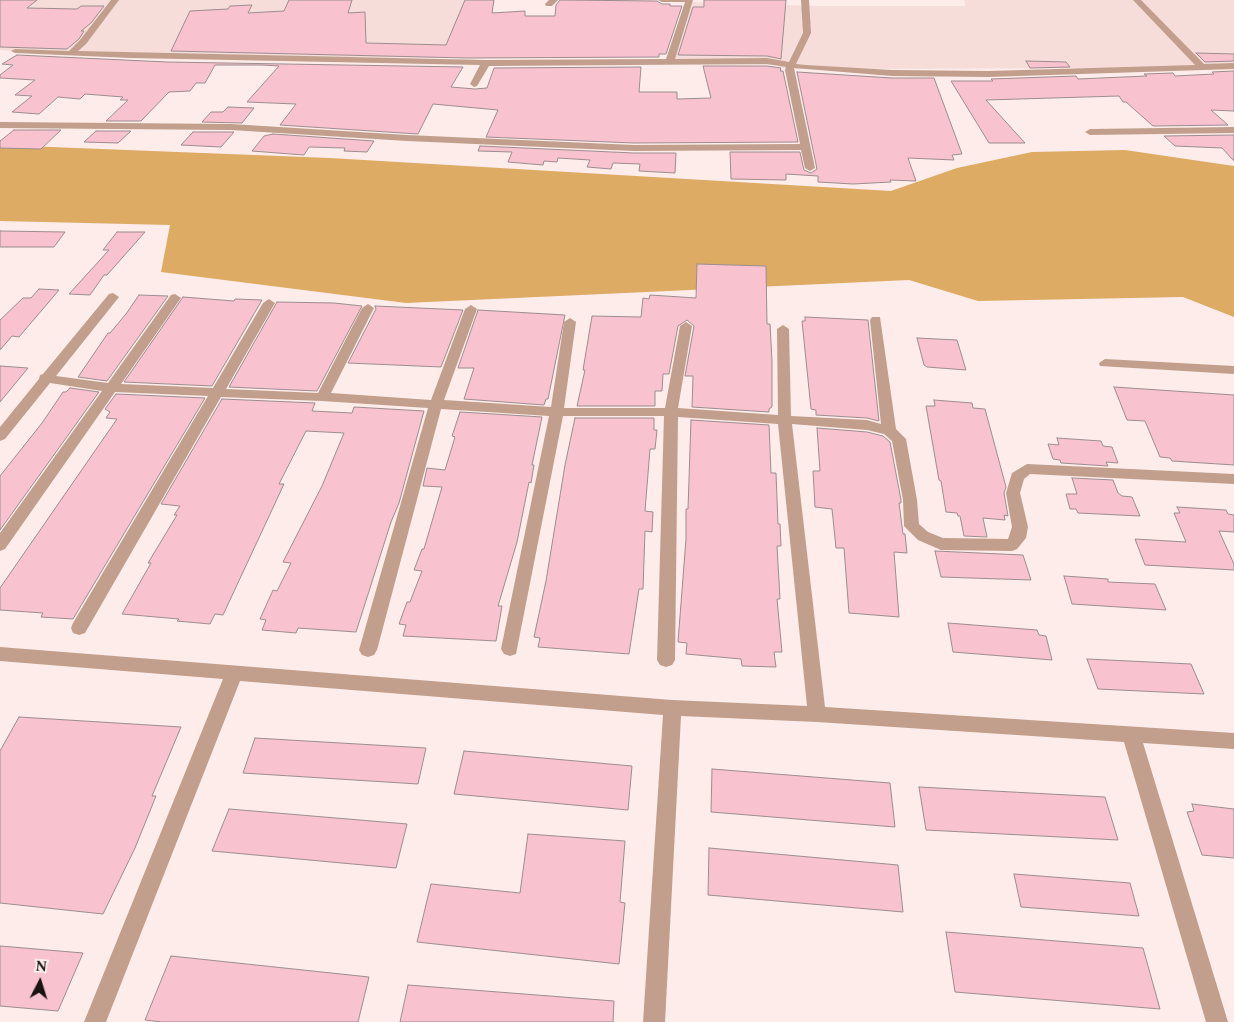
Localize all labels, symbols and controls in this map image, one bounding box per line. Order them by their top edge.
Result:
text: N [35,956,48,978]
north arrow [15,957,65,1007]

